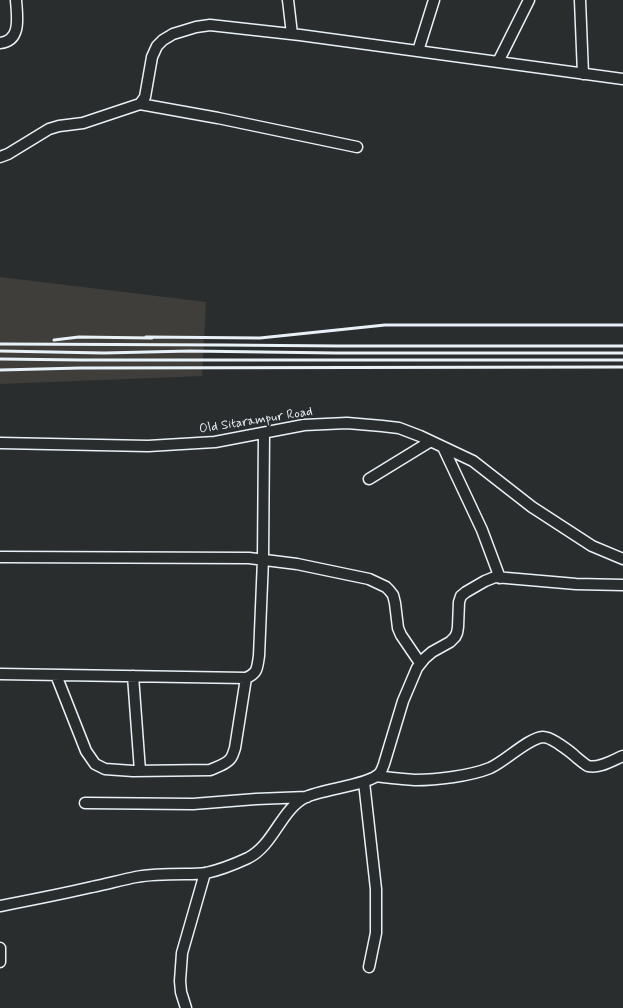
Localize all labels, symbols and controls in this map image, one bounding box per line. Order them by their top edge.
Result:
street label: Old Sitarampur Road [198,404,314,438]

